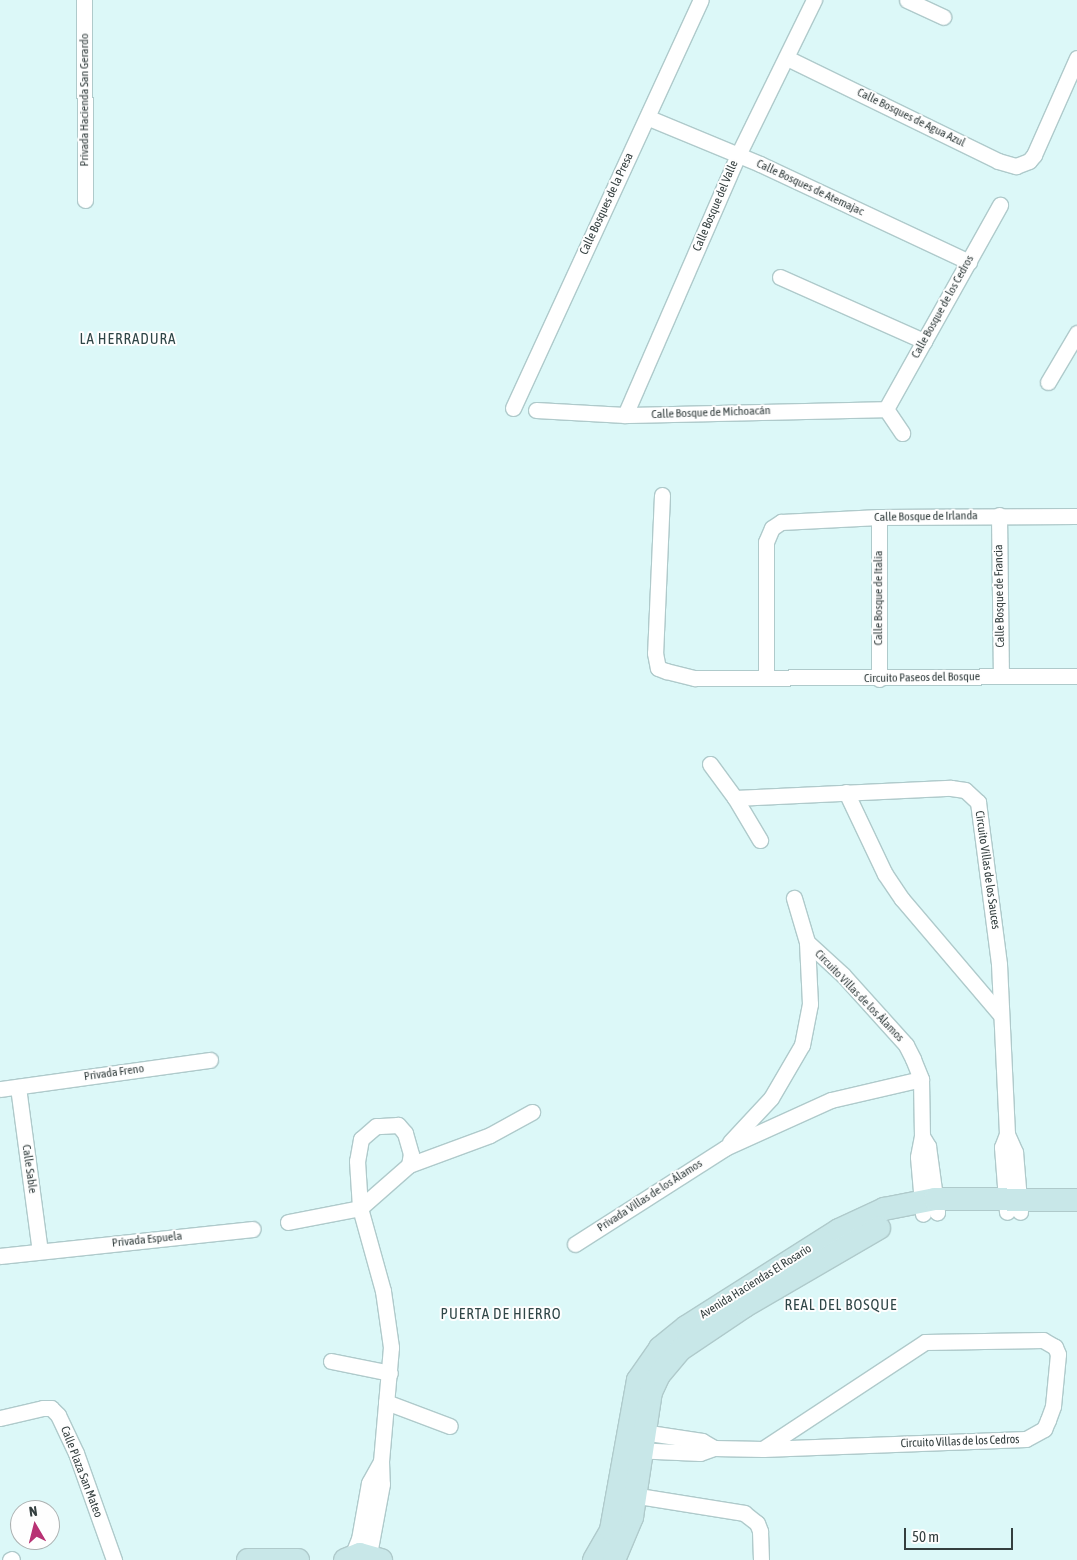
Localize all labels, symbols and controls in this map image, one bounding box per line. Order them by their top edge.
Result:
street label: Privada Hacienda San Gerardo [78,33,92,167]
street label: Calle Bosques de Agua Azul [854,86,968,150]
street label: Calle Bosques de la Presa [577,151,637,257]
street label: Calle Bosques de Atemajac [754,157,866,219]
street label: Calle Bosque del Valle [690,158,742,254]
street label: Calle Bosque de los Cedros [909,253,977,361]
district label: LA HERRADURA [78,330,178,348]
street label: Calle Bosque de Michoacán [651,404,771,422]
street label: Calle Bosque de Irlanda [874,509,978,525]
street label: Calle Bosque de Francia [992,544,1008,648]
street label: Calle Bosque de Italia [872,551,886,645]
street label: Circuito Paseos del Bosque [864,670,980,686]
street label: Circuito Villas de los Sauces [972,810,1002,930]
street label: Circuito Villas de los Álamos [811,947,907,1045]
street label: Privada Freno [83,1062,145,1084]
street label: Calle Sable [18,1144,40,1194]
street label: Privada Villas de los Álamos [595,1157,705,1235]
street label: Privada Espuela [111,1229,183,1251]
street label: Avenida Haciendas El Rosario [697,1242,815,1322]
district label: REAL DEL BOSQUE [783,1296,899,1314]
district label: PUERTA DE HIERRO [439,1305,563,1323]
street label: Calle Plaza San Mateo [57,1424,105,1520]
street label: Circuito Villas de los Cedros [900,1433,1020,1451]
north arrow [10,1500,60,1550]
text: N [28,1503,38,1520]
scale bar [907,1518,1016,1550]
text: 50 m [912,1528,939,1545]

